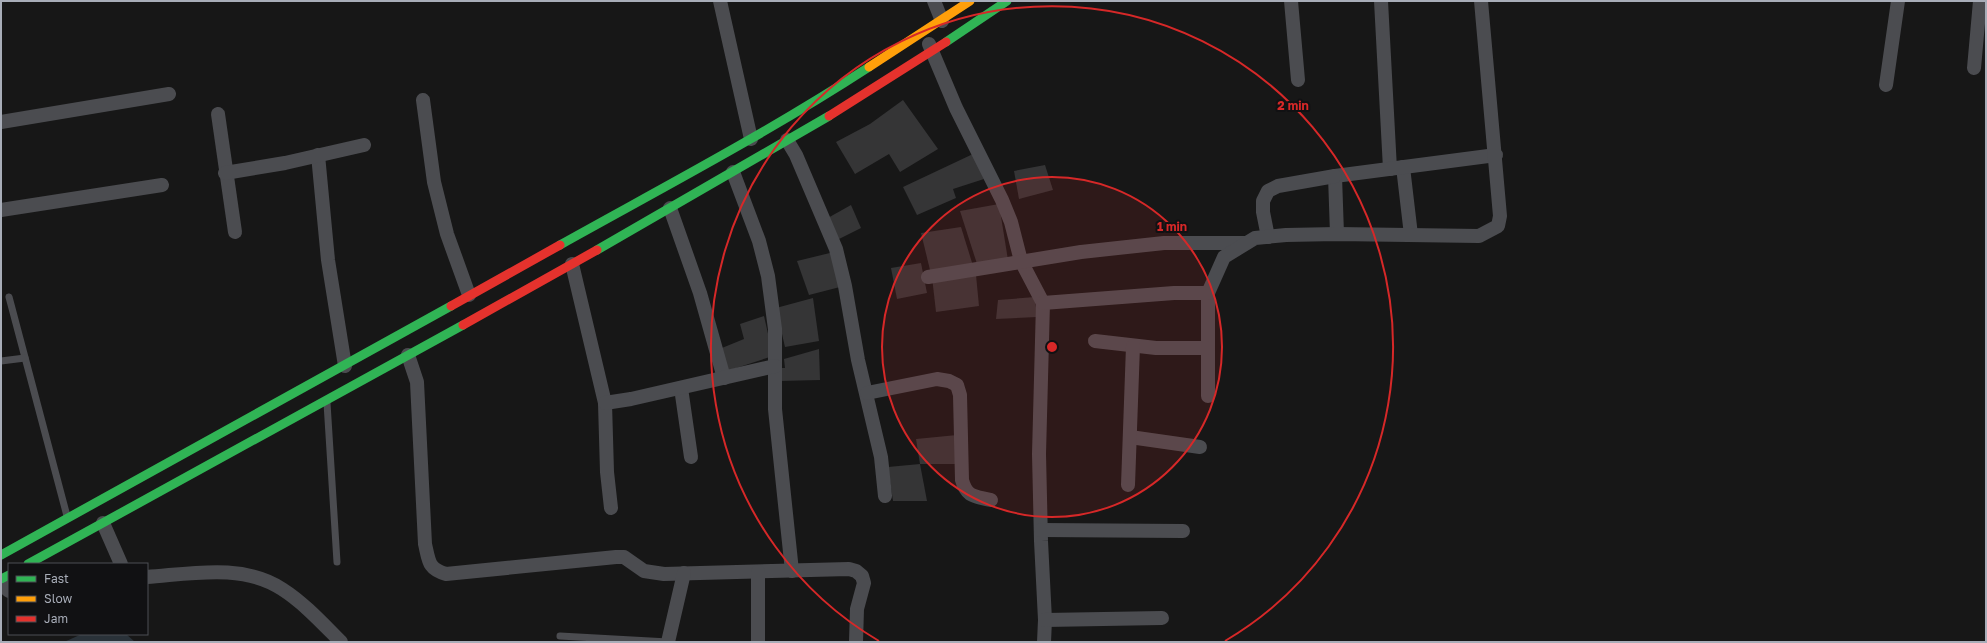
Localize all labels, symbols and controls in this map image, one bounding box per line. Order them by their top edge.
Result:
text: 2 min [1277,98,1309,113]
text: 1 min [1157,219,1187,234]
centre of rings [1045,340,1059,354]
legend [8,563,148,635]
text: Fast [44,571,69,586]
text: Slow [44,591,72,606]
text: Jam [44,611,68,626]

